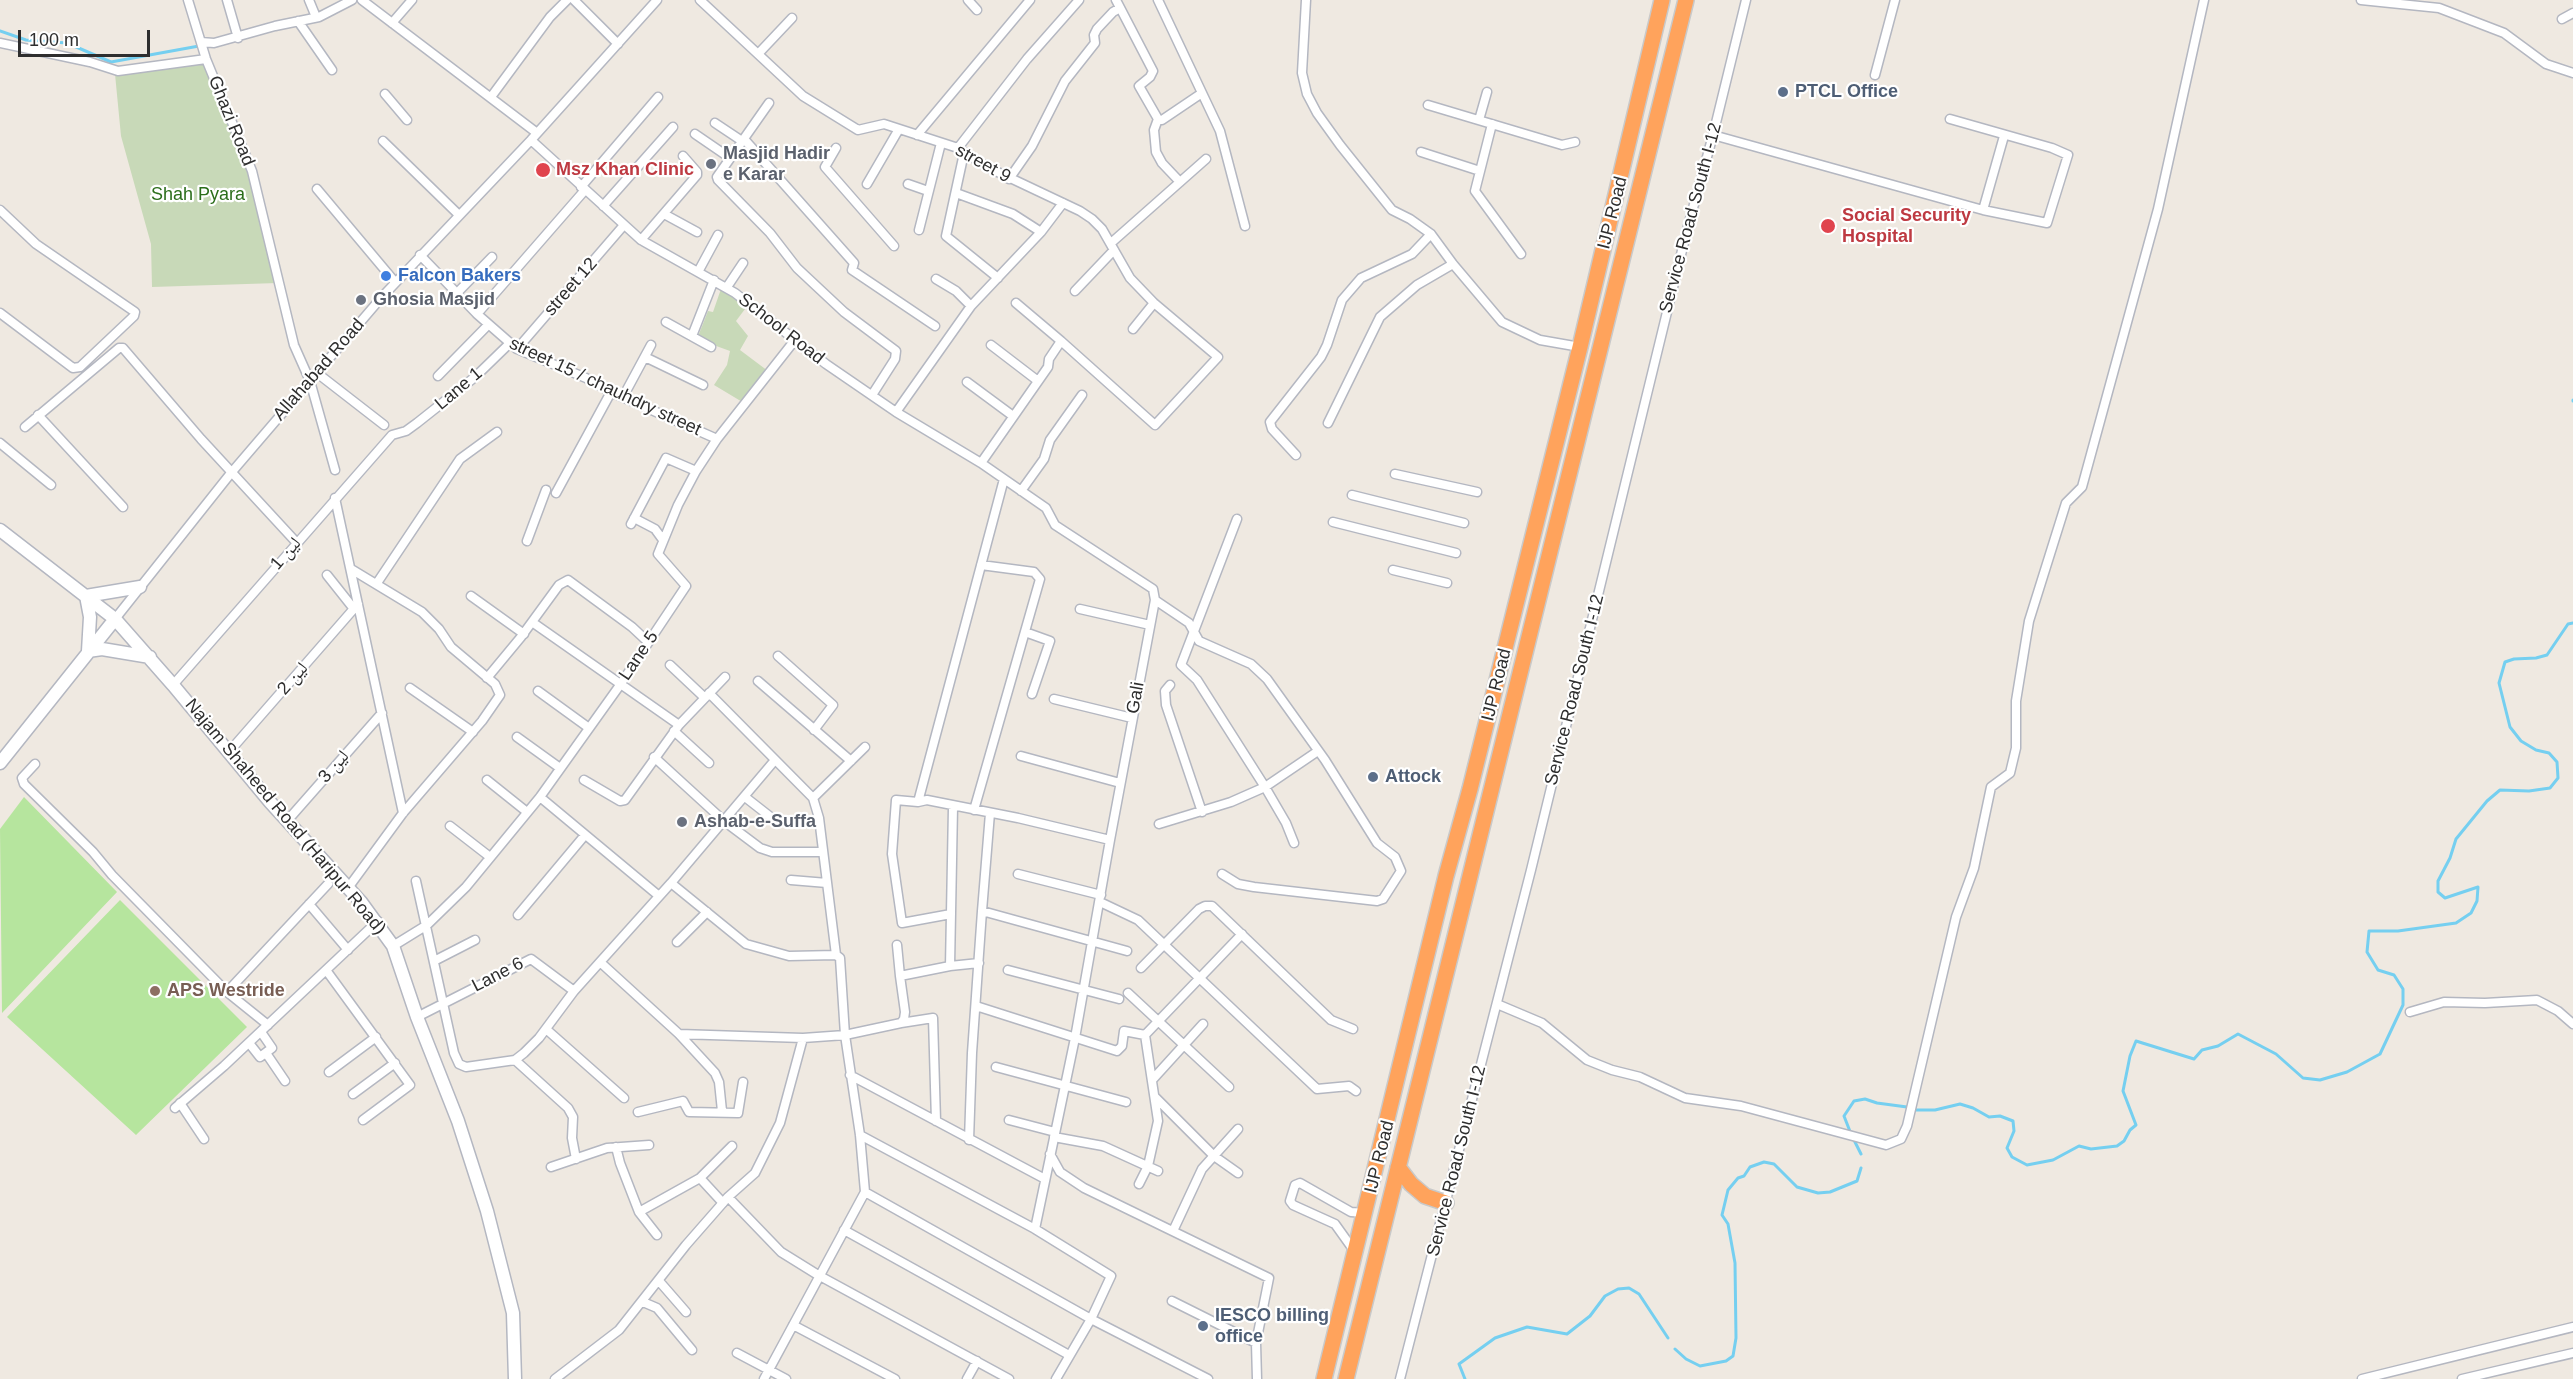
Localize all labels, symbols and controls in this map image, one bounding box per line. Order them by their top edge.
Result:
scale bar [21,18,153,56]
text: 100 m [29,30,79,50]
street label: Ghazi Road [203,73,259,169]
place label: PTCL Office [1795,81,1898,103]
marker: PTCL Office [1776,85,1790,99]
street label: Service Road South I-12 [1655,120,1727,316]
street label: street 9 [952,140,1014,188]
place label: Masjid Hadir e Karar [723,143,830,186]
marker: Masjid Hadir e Karar [704,157,718,171]
place label: Msz Khan Clinic [556,159,694,181]
marker: Msz Khan Clinic [534,161,552,179]
street label: IJP Road [1594,174,1632,252]
park label: Shah Pyara [151,184,245,206]
place label: Social Security Hospital [1842,205,1971,248]
marker: Social Security Hospital [1819,217,1837,235]
street label: street 12 [540,253,602,321]
place label: Falcon Bakers [398,265,521,287]
marker: Falcon Bakers [379,269,393,283]
place label: Ghosia Masjid [373,289,495,311]
street label: School Road [734,289,828,369]
marker: Ghosia Masjid [354,293,368,307]
street label: Allahabad Road [269,315,369,425]
street label: street 15 / chauhdry street [506,333,704,441]
street label: Lane 1 [431,363,487,415]
street label: لین 1 [266,533,306,575]
street label: Service Road South I-12 [1541,592,1609,788]
street label: Lane 5 [615,627,663,685]
street label: IJP Road [1478,646,1516,724]
street label: لین 2 [273,658,313,700]
street label: Gali [1123,680,1149,716]
street label: Najam Shaheed Road (Haripur Road) [180,695,390,939]
street label: لین 3 [314,746,354,788]
place label: Attock [1385,766,1441,788]
marker: Attock [1366,770,1380,784]
place label: Ashab-e-Suffa [694,811,816,833]
marker: Ashab-e-Suffa [675,815,689,829]
street label: Lane 6 [469,953,527,997]
place label: APS Westride [167,980,285,1002]
marker: APS Westride [148,984,162,998]
street label: Service Road South I-12 [1423,1063,1491,1259]
street label: IJP Road [1361,1118,1399,1196]
place label: IESCO billing office [1215,1305,1329,1348]
marker: IESCO billing office [1196,1319,1210,1333]

